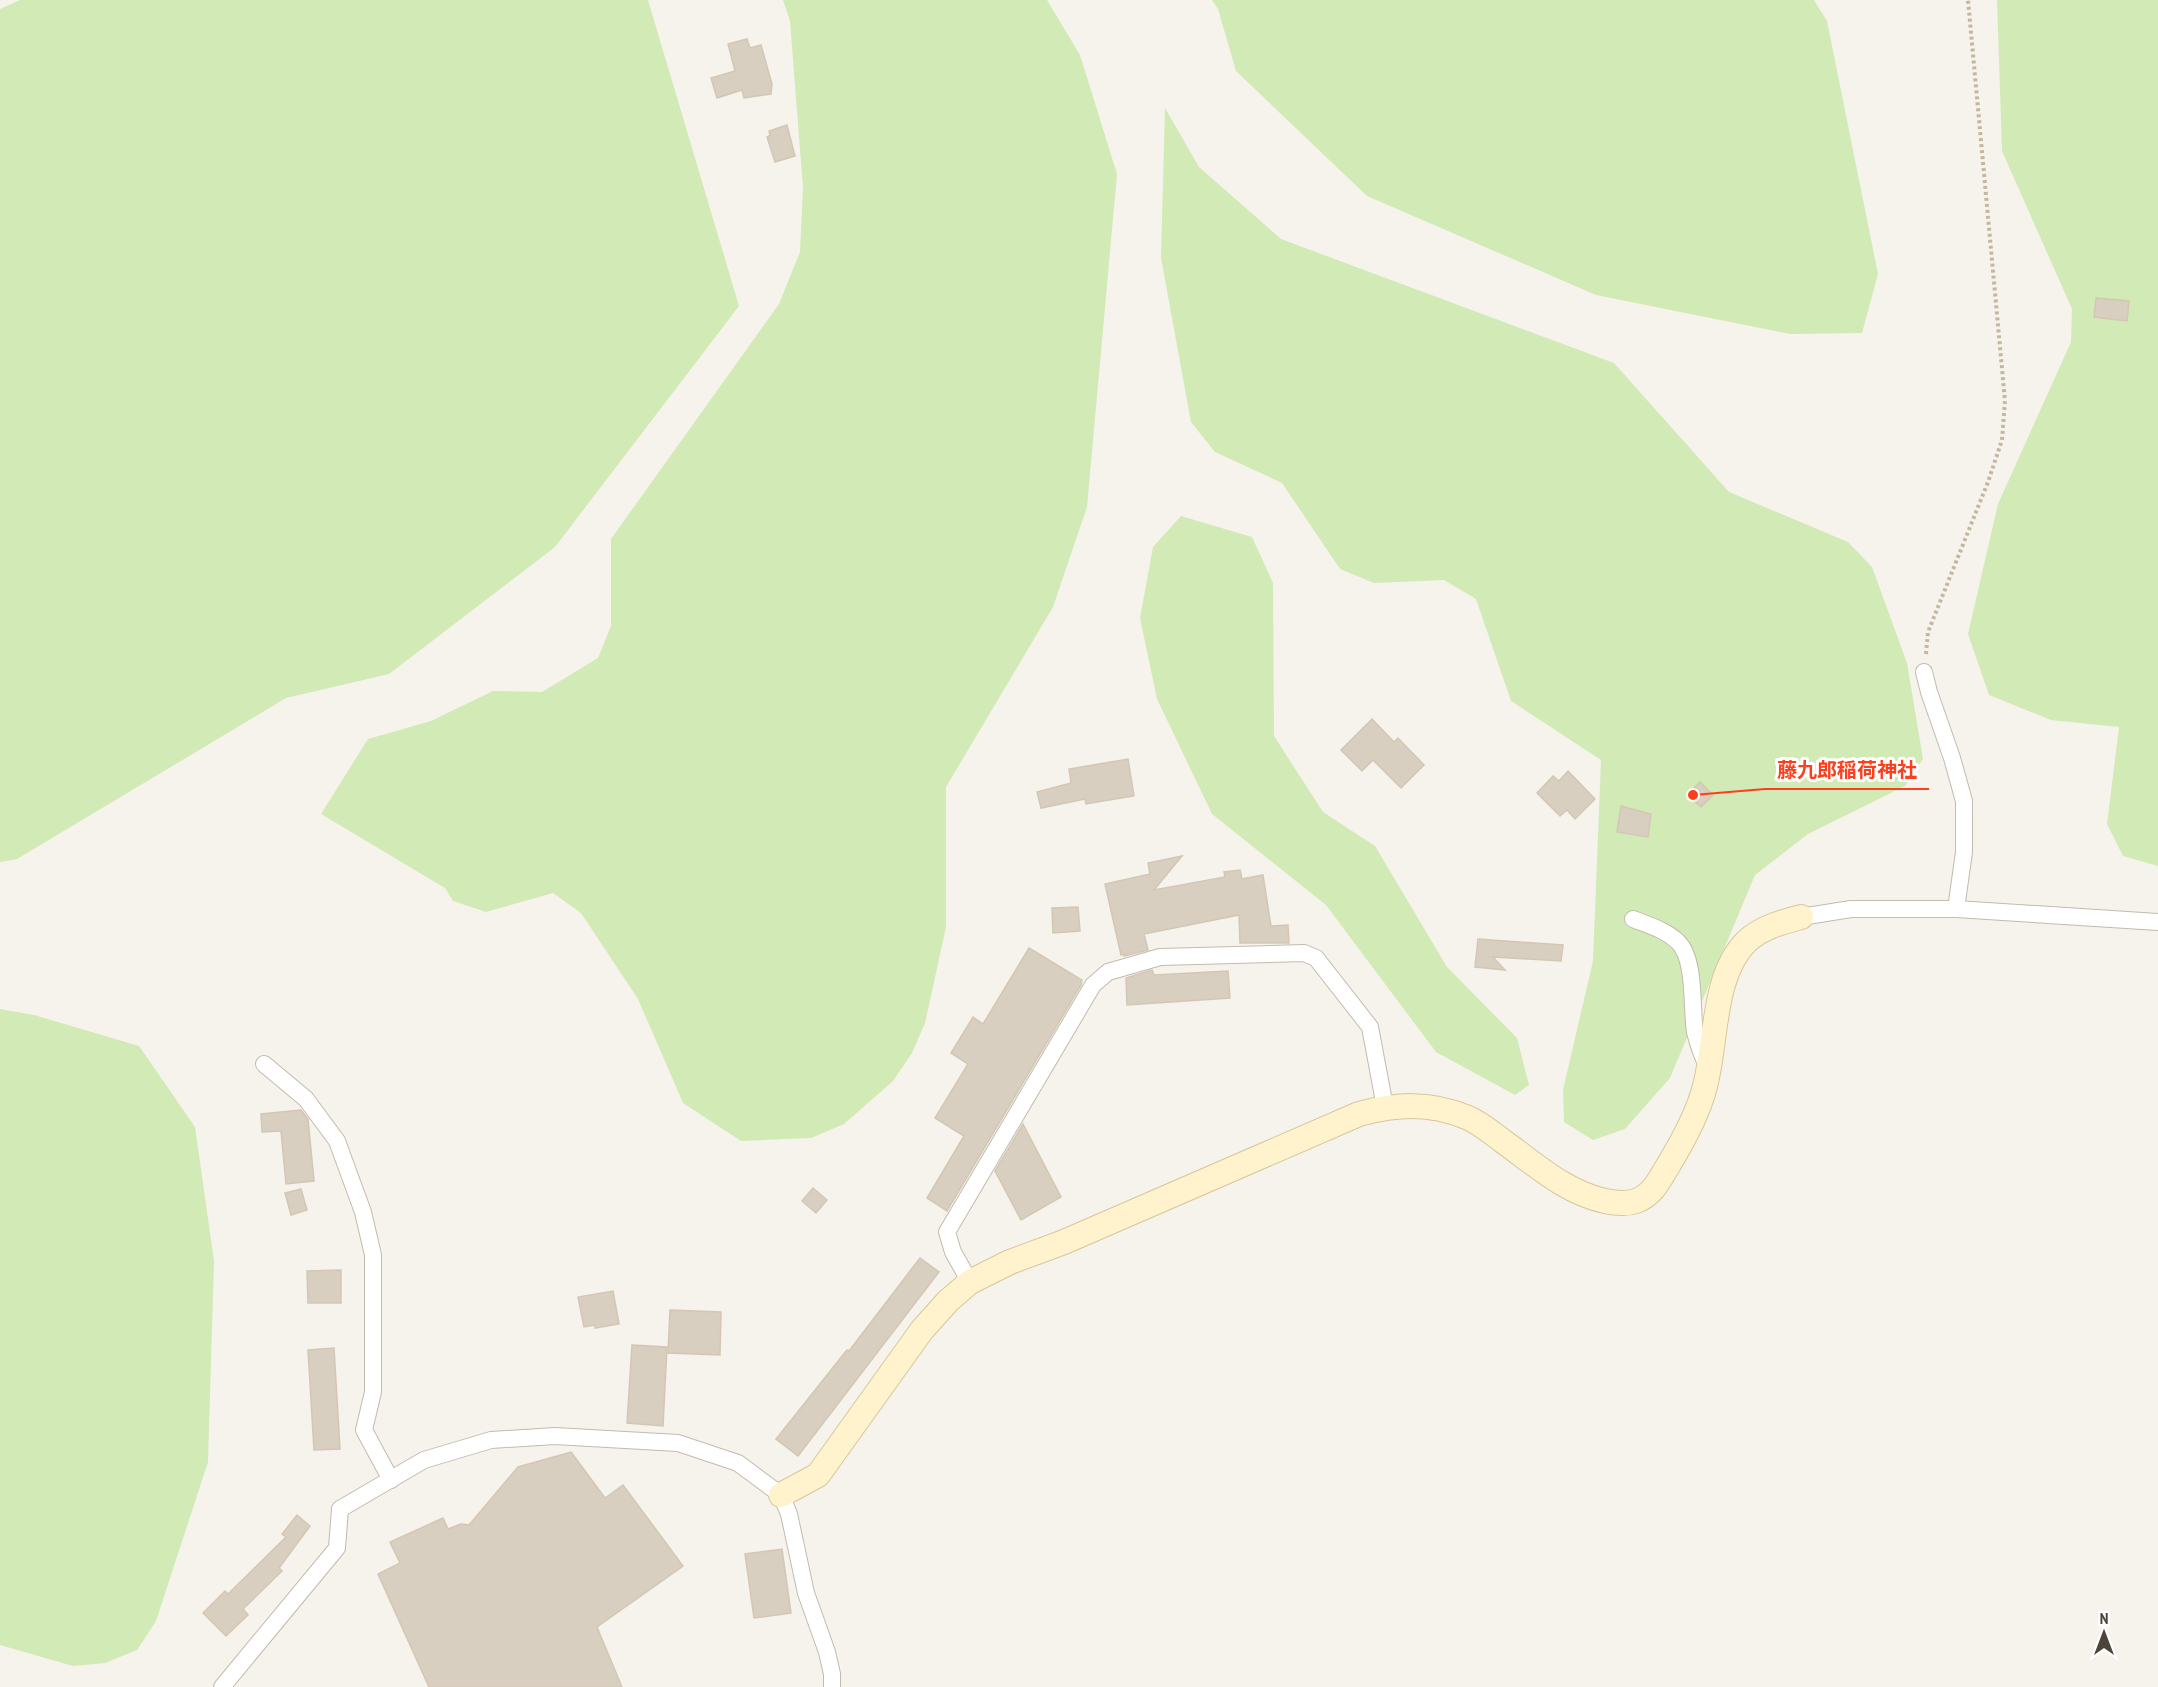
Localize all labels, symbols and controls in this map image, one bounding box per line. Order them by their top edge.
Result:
callout: 藤九郎稲荷神社 [1765,751,1929,789]
text: 藤九郎稲荷神社 [1777,757,1917,783]
north arrow [2074,1603,2134,1663]
text: N [2100,1608,2108,1628]

